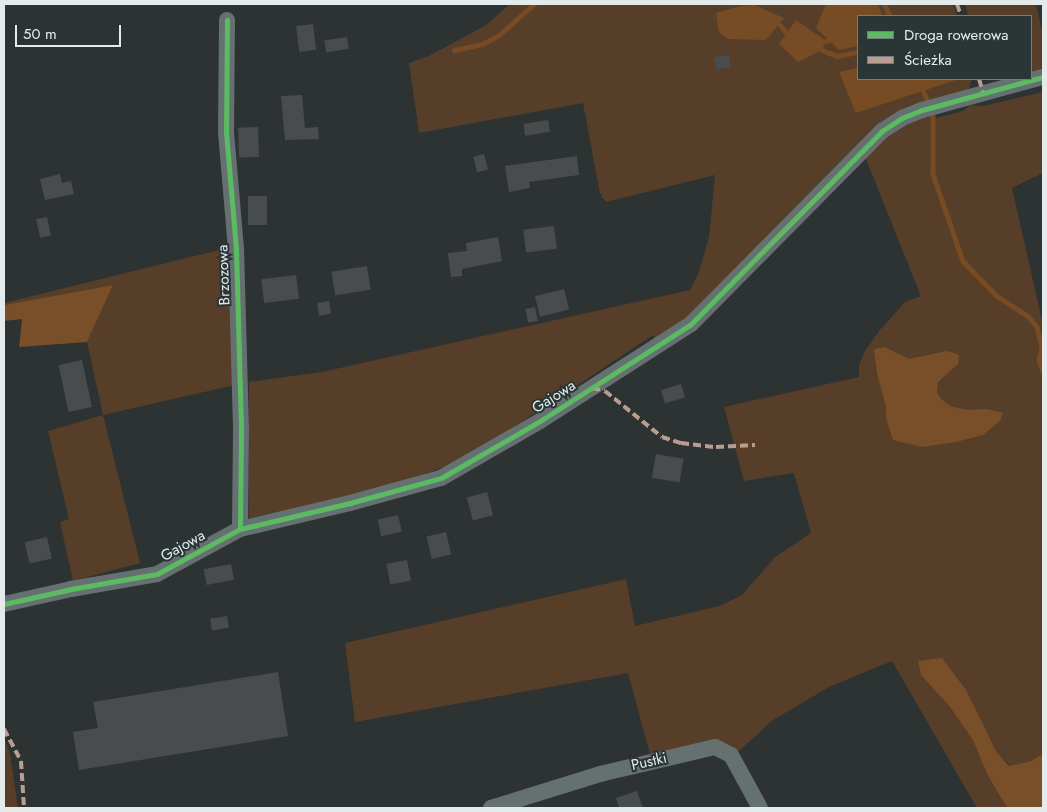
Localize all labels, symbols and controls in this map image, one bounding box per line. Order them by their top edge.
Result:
scale bar [18,15,124,47]
legend [857,15,1032,80]
text: 50 m [23,23,57,45]
text: Droga rowerowa [904,24,1008,46]
text: Ścieżka [904,49,952,71]
street label: Brzozowa [214,244,234,306]
street label: Gajowa [529,377,579,417]
street label: Gajowa [158,527,208,565]
street label: Pustki [629,749,669,775]

